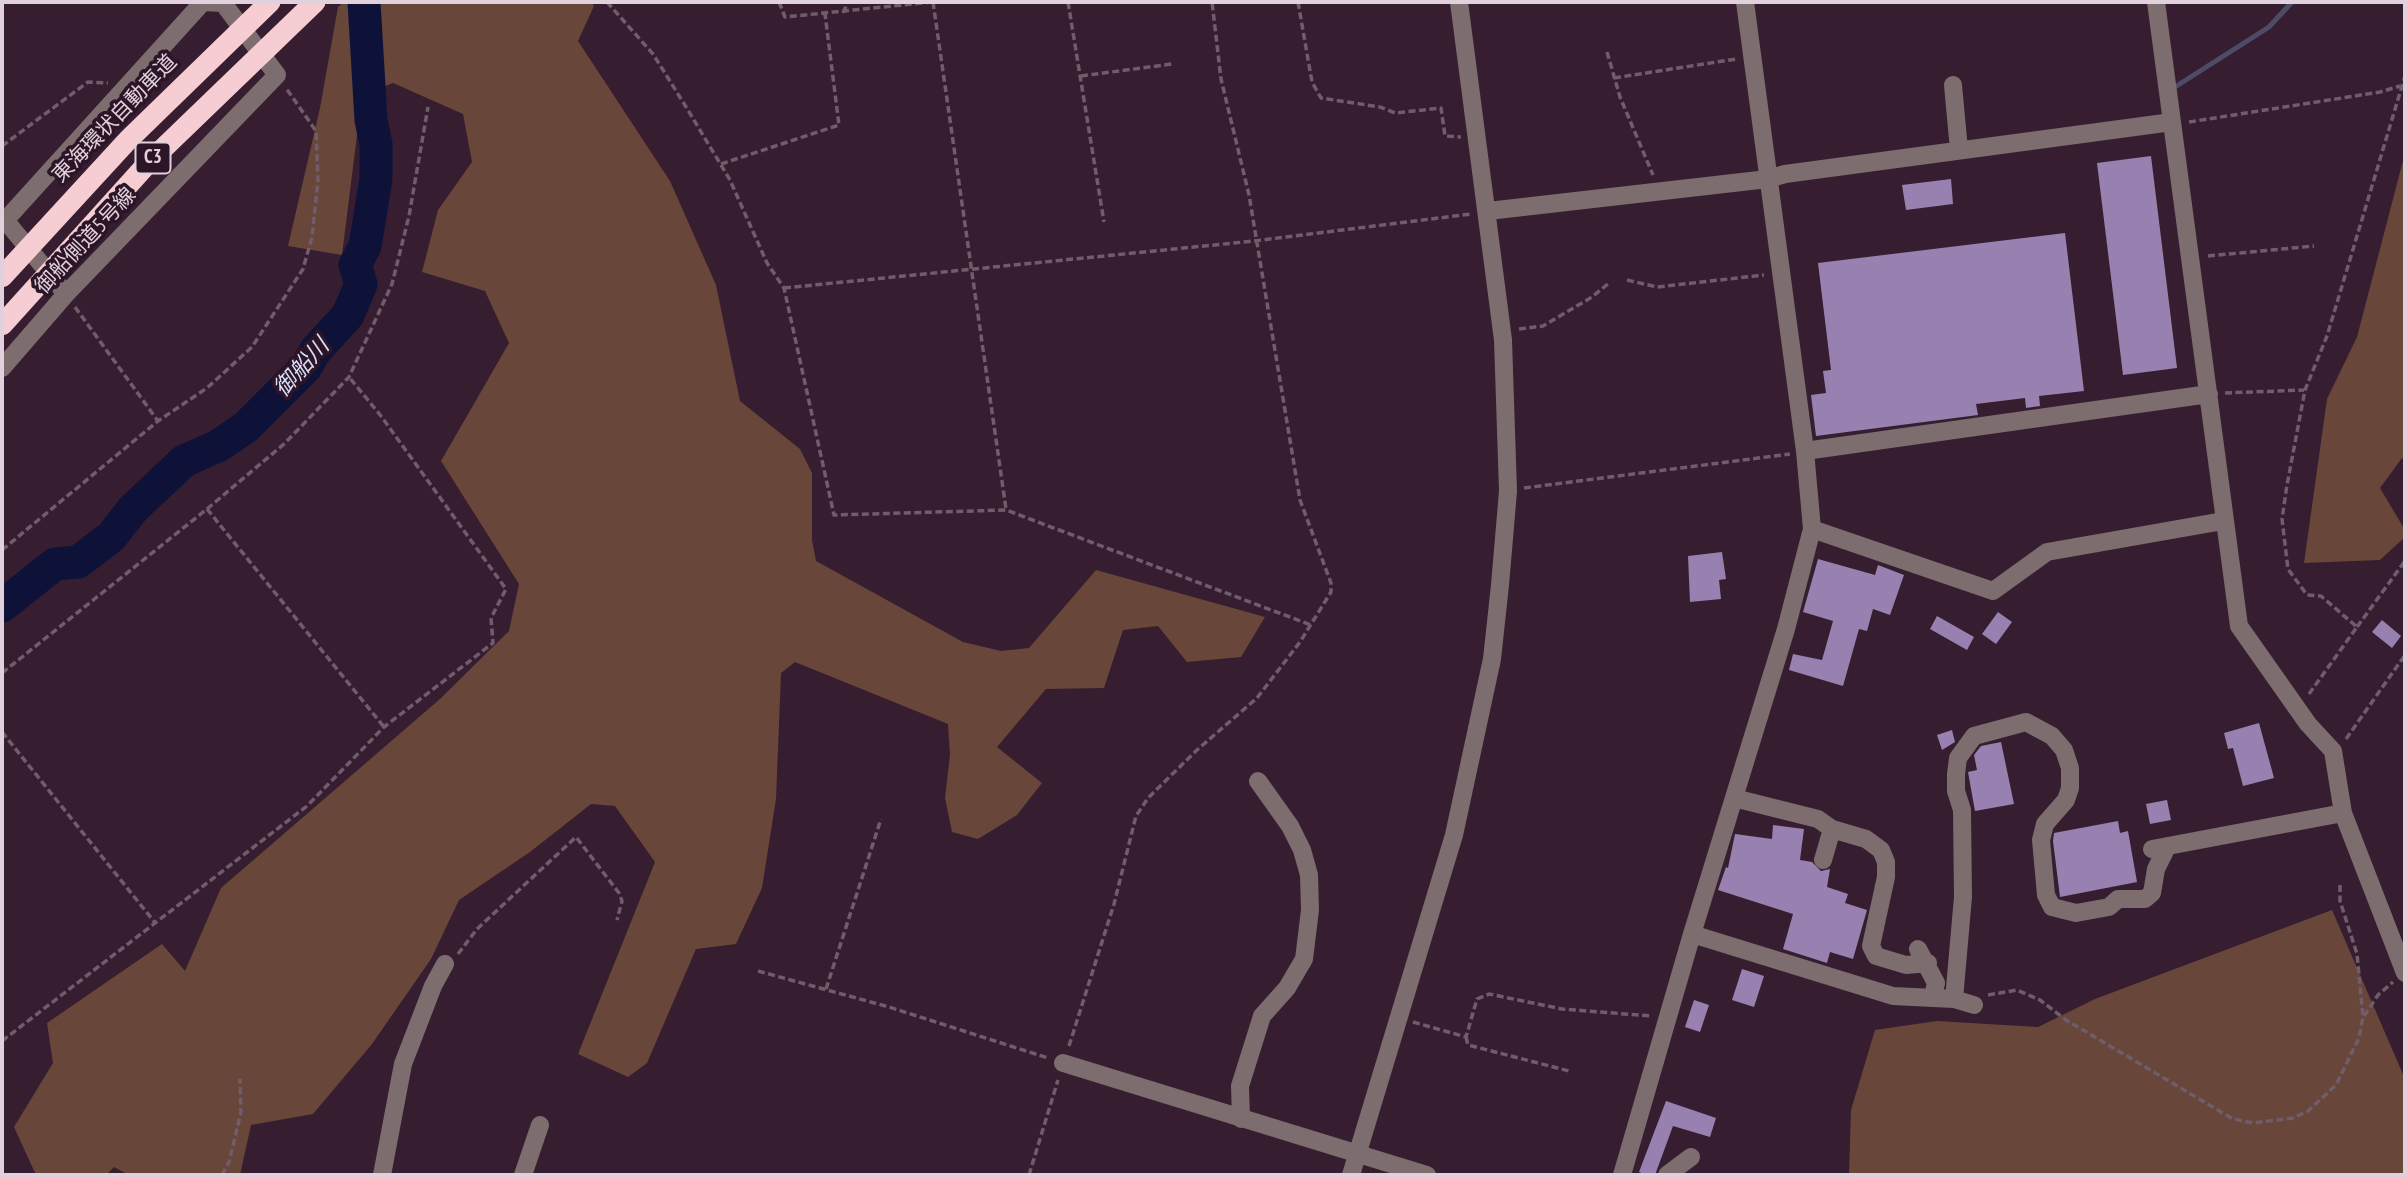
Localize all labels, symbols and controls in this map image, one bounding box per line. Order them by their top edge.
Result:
street label: 東海環状自動車道 [48,50,182,188]
road number: C3 [136,142,170,174]
street label: 御船側道5号線 [31,183,141,299]
water label: 御船川 [269,333,335,403]

